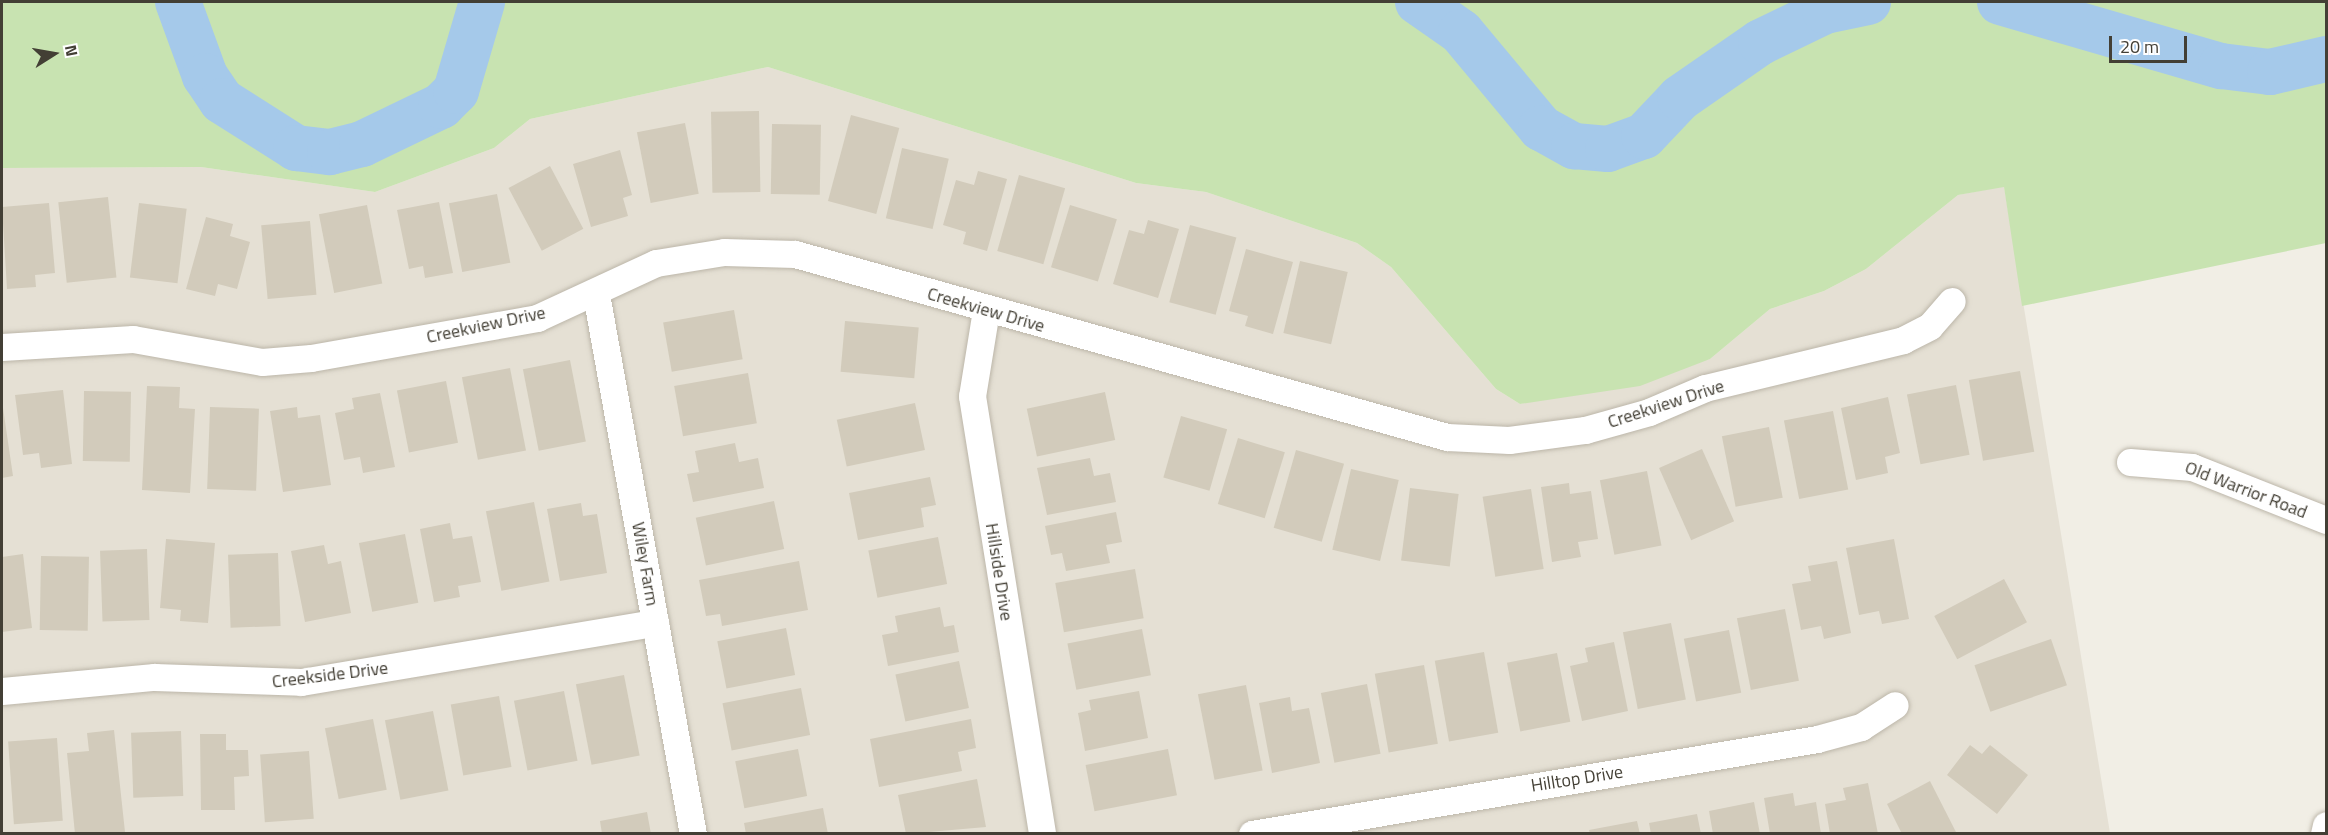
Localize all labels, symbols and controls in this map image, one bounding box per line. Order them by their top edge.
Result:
north arrow [24,24,84,84]
scale bar [2112,24,2190,62]
text: 20 m [2120,33,2159,60]
text: N [59,43,85,58]
street label: Creekview Drive [925,283,1047,337]
street label: Creekview Drive [424,302,548,348]
street label: Creekview Drive [1605,375,1727,433]
street label: Old Warrior Road [2182,457,2310,523]
street label: Wiley Farm [627,520,663,608]
street label: Hillside Drive [981,522,1017,622]
street label: Creekside Drive [271,657,389,693]
street label: Hilltop Drive [1529,761,1625,797]

